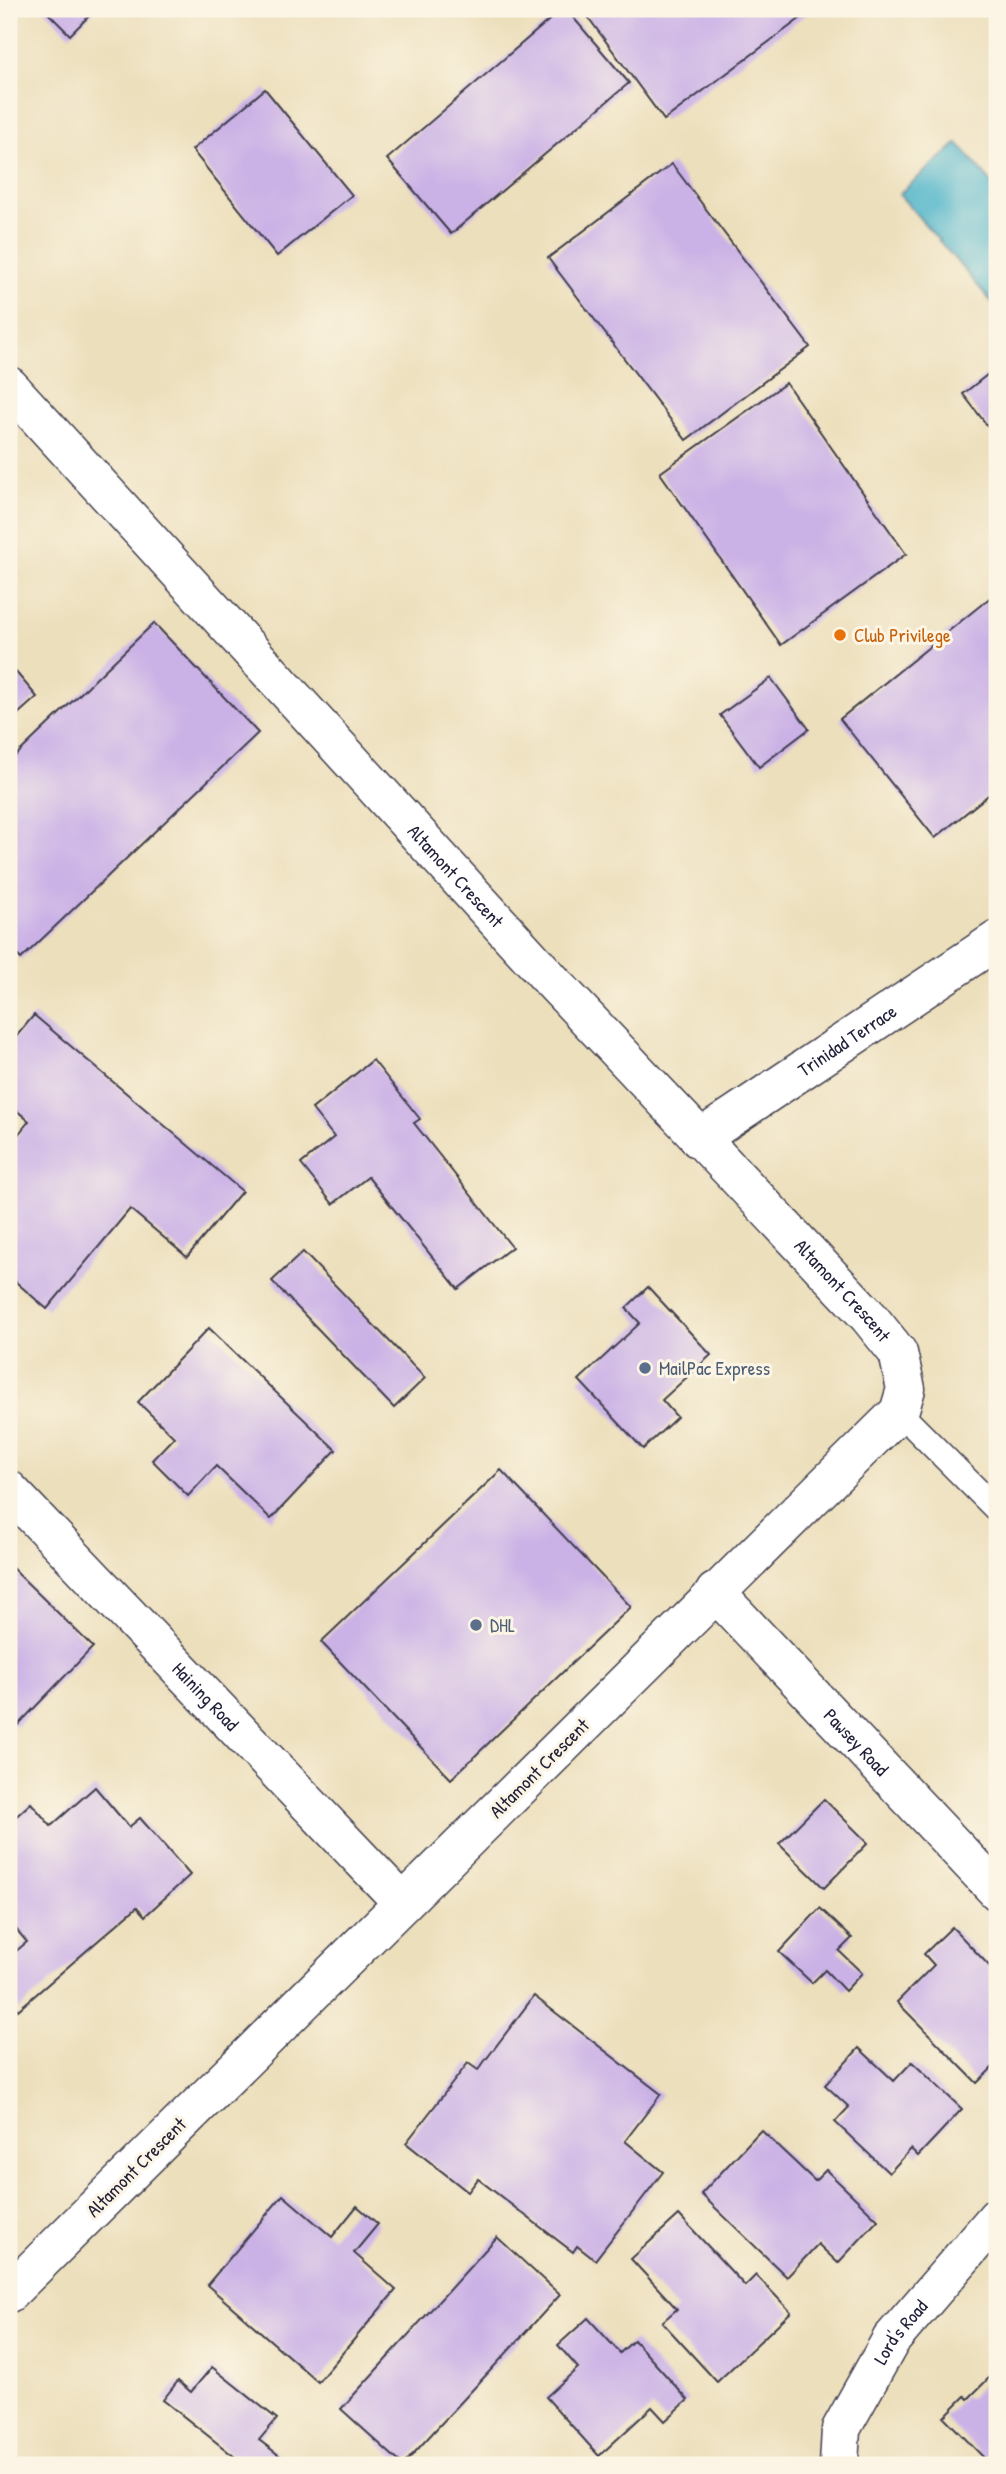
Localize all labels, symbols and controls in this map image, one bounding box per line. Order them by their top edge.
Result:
place label: Club Privilege [854,622,951,648]
marker: Club Privilege [832,627,848,643]
street label: Altamont Crescent [402,819,510,933]
street label: Trinidad Terrace [793,998,902,1082]
street label: Altamont Crescent [789,1233,897,1347]
place label: MailPac Express [659,1355,770,1381]
marker: MailPac Express [637,1360,653,1376]
place label: DHL [490,1612,515,1638]
marker: DHL [468,1617,484,1633]
street label: Haining Road [167,1656,245,1737]
street label: Pawsey Road [818,1702,895,1782]
street label: Altamont Crescent [483,1712,595,1824]
street label: Altamont Crescent [80,2111,192,2223]
street label: Lord's Road [867,2293,934,2369]

